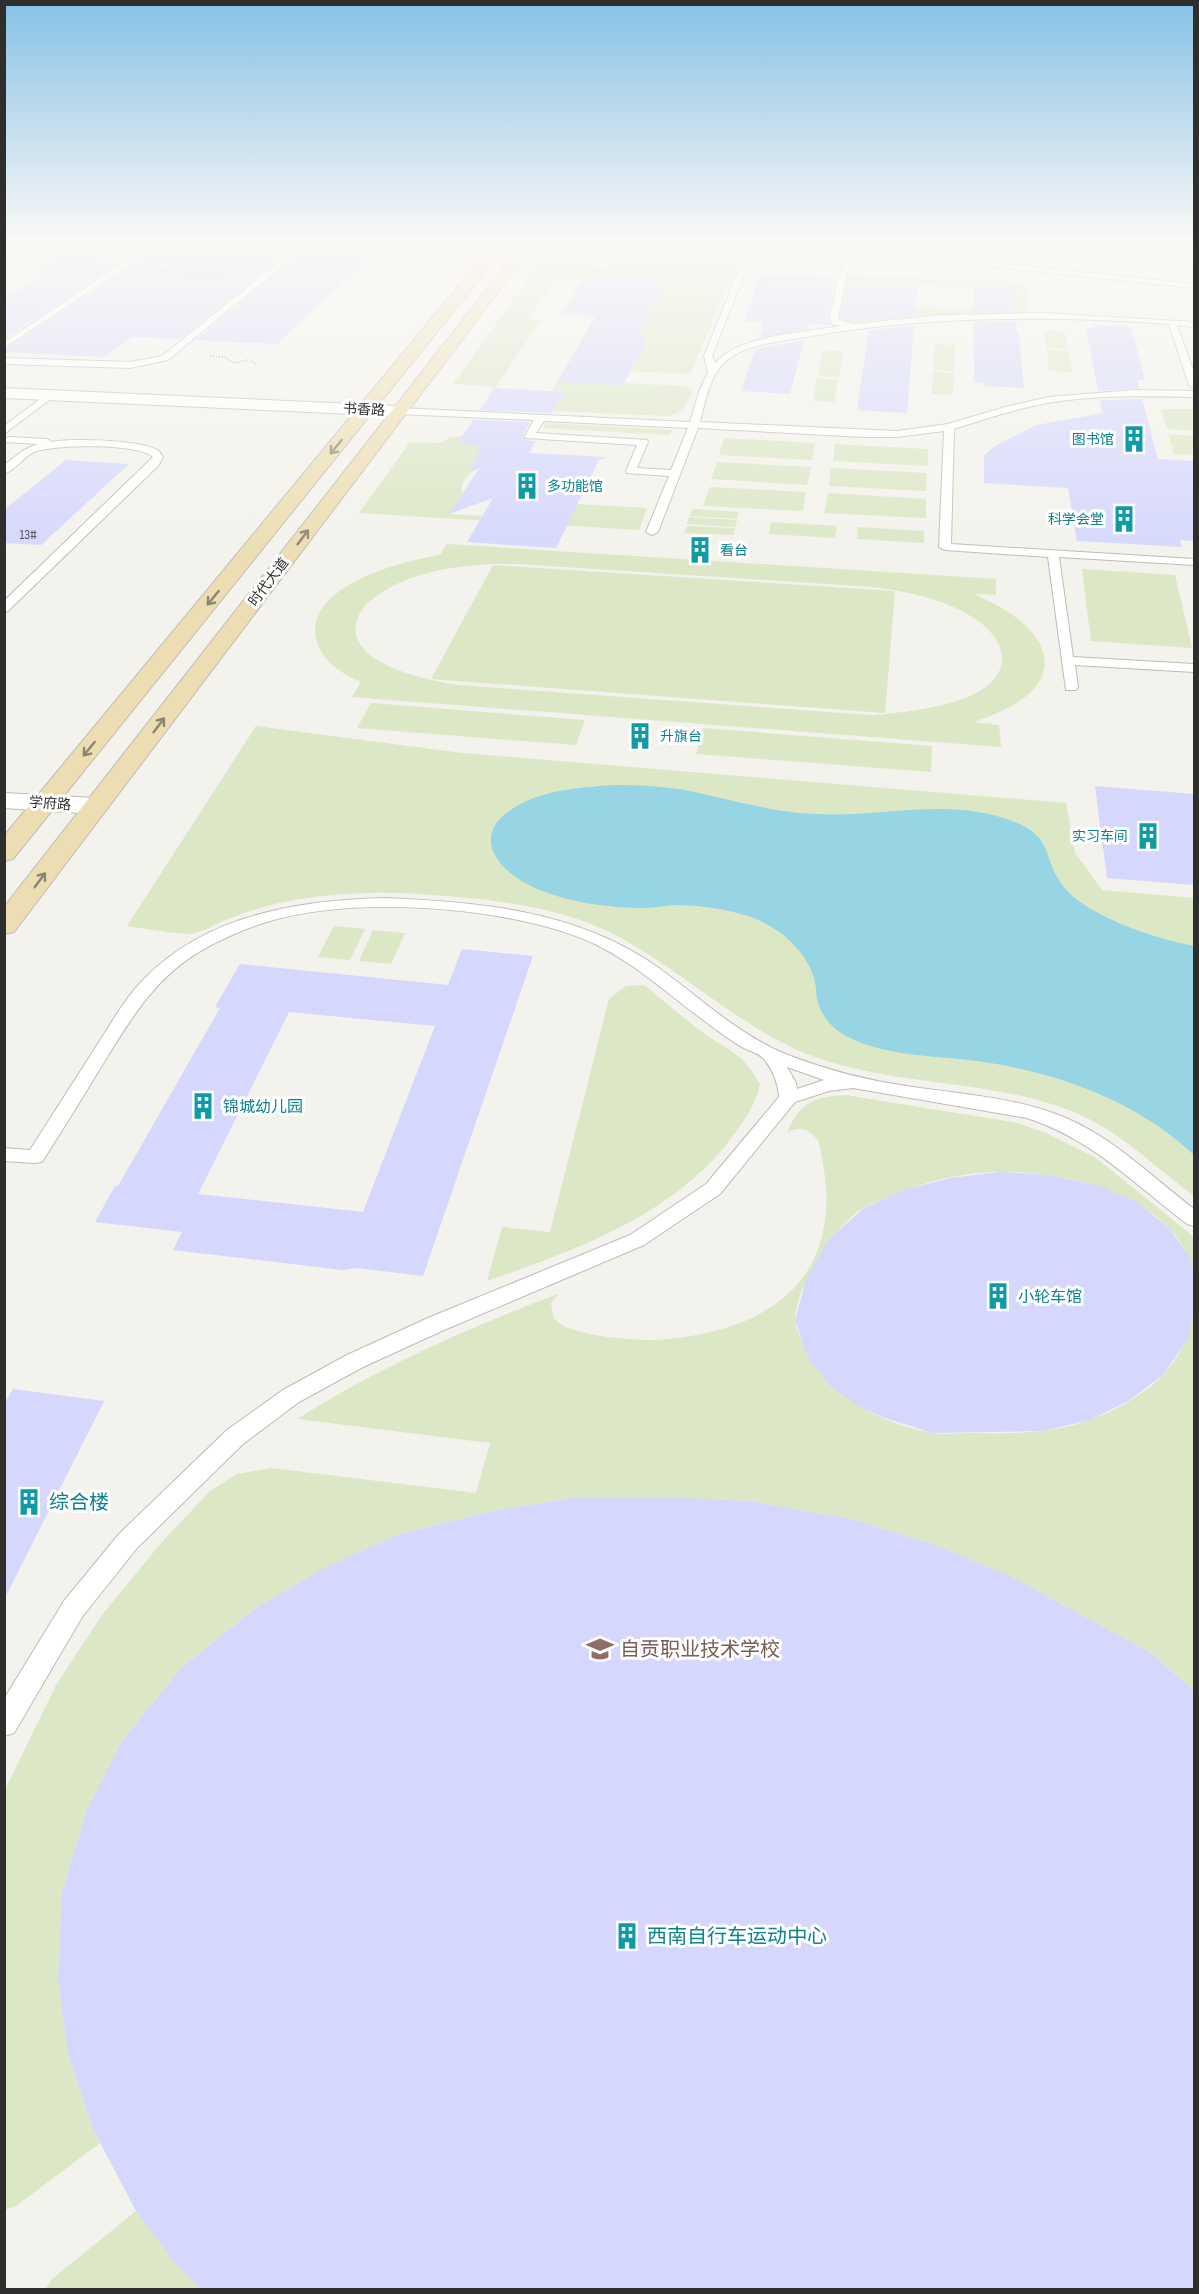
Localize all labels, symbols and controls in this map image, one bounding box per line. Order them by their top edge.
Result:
street label: 书香路 [343,400,385,419]
building icon: 图书馆 [1119,424,1149,454]
place label: 图书馆 [1072,431,1114,448]
one-way arrow [329,439,343,454]
building icon: 多功能馆 [512,471,542,501]
place label: 多功能馆 [547,478,603,495]
building icon: 科学会堂 [1109,504,1139,534]
place label: 科学会堂 [1048,511,1104,528]
house number: 13# [19,526,37,543]
one-way arrow [296,529,309,545]
building icon: 看台 [685,535,715,565]
place label: 看台 [720,542,748,559]
street label: 时代大道 [245,555,292,610]
one-way arrow [206,590,219,606]
one-way arrow [152,717,165,733]
building icon: 升旗台 [625,721,655,751]
place label: 升旗台 [660,728,702,745]
one-way arrow [83,741,96,757]
street label: 学府路 [28,794,72,813]
building icon: 实习车间 [1133,821,1163,851]
place label: 实习车间 [1072,828,1128,845]
one-way arrow [34,872,46,888]
building icon: 锦城幼儿园 [188,1091,218,1121]
place label: 锦城幼儿园 [223,1098,303,1117]
building icon: 小轮车馆 [983,1281,1013,1311]
place label: 小轮车馆 [1018,1288,1082,1307]
building icon: 综合楼 [14,1487,44,1517]
place label: 综合楼 [49,1491,109,1515]
school or university icon: 自贡职业技术学校 [585,1634,615,1664]
place label: 自贡职业技术学校 [620,1638,780,1662]
building icon: 西南自行车运动中心 [612,1921,642,1951]
place label: 西南自行车运动中心 [647,1925,827,1949]

